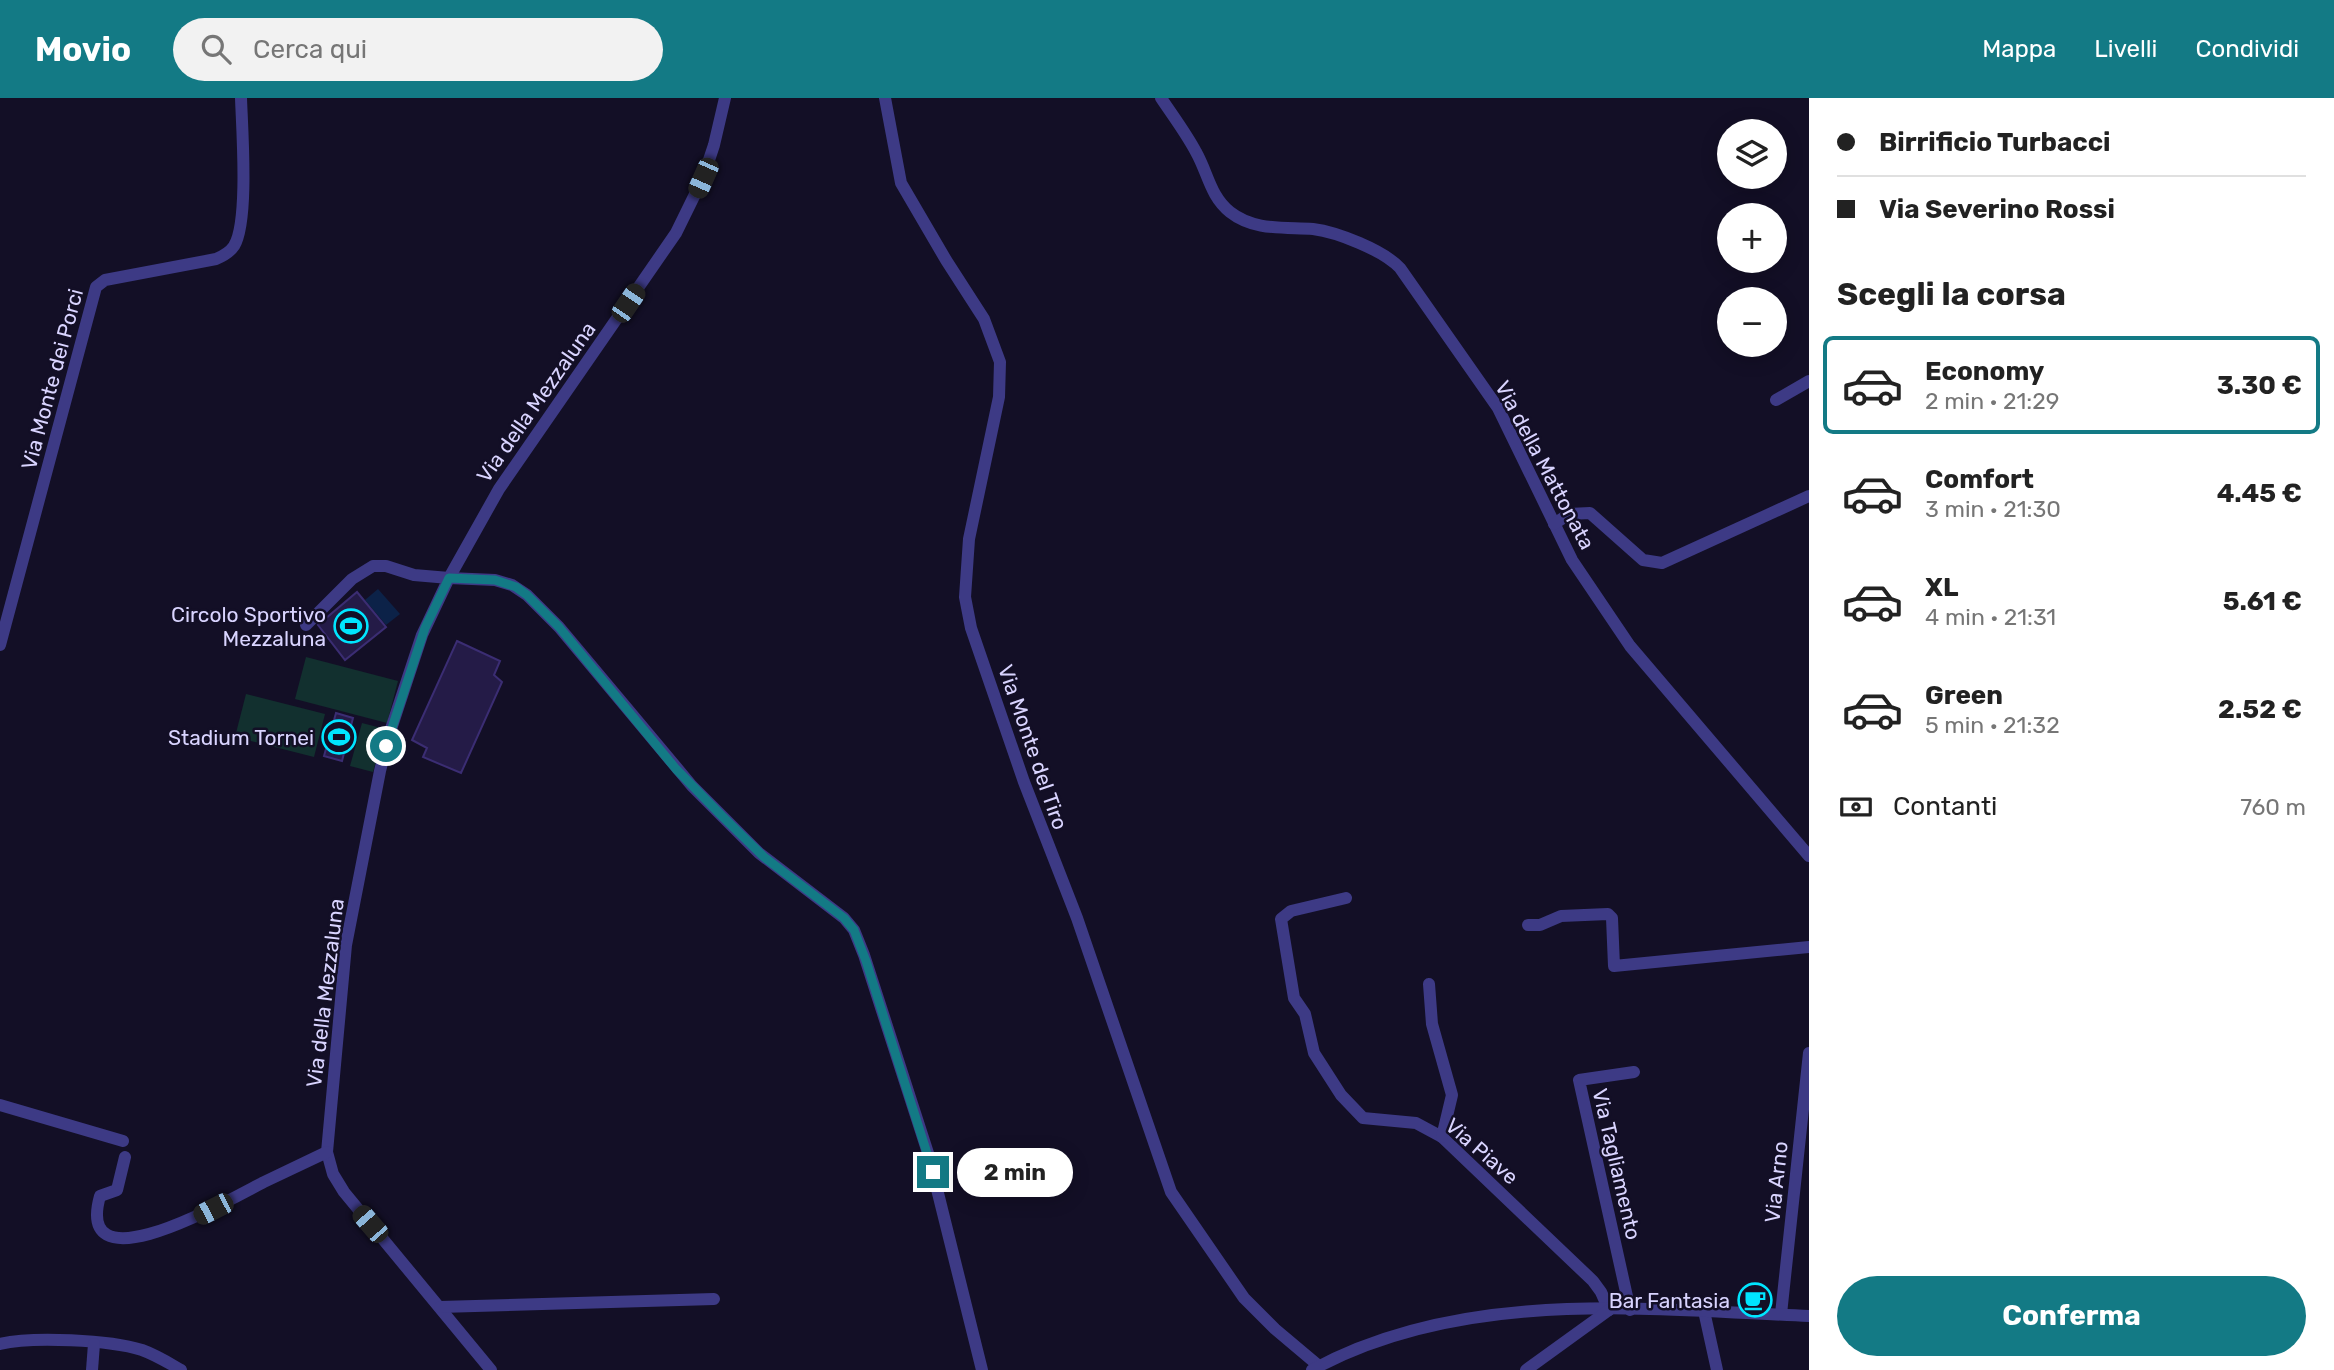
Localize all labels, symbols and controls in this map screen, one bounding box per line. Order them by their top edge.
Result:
search box [173,18,663,81]
text: Movio [35,30,131,69]
icon: search [197,30,235,68]
text: Cerca qui [253,34,367,65]
text: Mappa [1982,35,2056,63]
text: Livelli [2094,35,2157,63]
text: Condividi [2195,35,2299,63]
map controls [1717,119,1787,357]
button: layers [1717,119,1787,189]
text: Birrificio Turbacci [1879,127,2110,158]
car [685,155,722,201]
text: Via Severino Rossi [1879,194,2115,225]
button: + [1717,203,1787,273]
text: Scegli la corsa [1837,275,2066,313]
car [608,280,649,326]
street label: Via Monte dei Porci [16,286,88,472]
button: − [1717,287,1787,357]
street label: Via della Mezzaluna [471,317,601,487]
icon: car [1841,354,1904,417]
text: Economy [1925,356,2044,387]
text: 3.30 € [2217,370,2302,401]
street label: Via della Mattonata [1490,376,1600,554]
text: 2 min · 21:29 [1925,387,2059,415]
icon: car [1841,462,1904,525]
text: Comfort [1925,464,2034,495]
text: 4.45 € [2217,478,2302,509]
text: 3 min · 21:30 [1925,495,2061,523]
icon: car [1841,570,1904,633]
text: XL [1925,572,1958,603]
text: 5.61 € [2223,586,2302,617]
place label: Circolo Sportivo Mezzaluna [171,602,326,651]
text: 4 min · 21:31 [1925,603,2056,631]
sports icon: Circolo Sportivo Mezzaluna [332,607,370,645]
street label: Via Monte del Tiro [993,661,1073,833]
icon: car [1841,678,1904,741]
text: Green [1925,680,2003,711]
text: 2.52 € [2218,694,2302,725]
text: 5 min · 21:32 [1925,711,2060,739]
sports icon: Stadium Tornei [320,718,358,756]
place label: Stadium Tornei [168,725,314,750]
route start [370,730,402,762]
icon: cash [1837,788,1875,826]
text: Contanti [1893,791,1997,822]
text: 760 m [2240,793,2306,821]
street label: Via della Mezzaluna [301,897,349,1089]
street label: Via Tagliamento [1587,1086,1647,1242]
street label: Via Piave [1440,1113,1524,1189]
street label: Via Arno [1759,1140,1793,1224]
callout: 2 min [958,1148,1073,1196]
route end [917,1156,949,1188]
text: 2 min [984,1158,1046,1186]
car [190,1190,237,1228]
car [349,1201,392,1247]
button: Conferma [1837,1276,2306,1356]
cafe icon: Bar Fantasia [1736,1281,1774,1319]
place label: Bar Fantasia [1609,1288,1730,1313]

